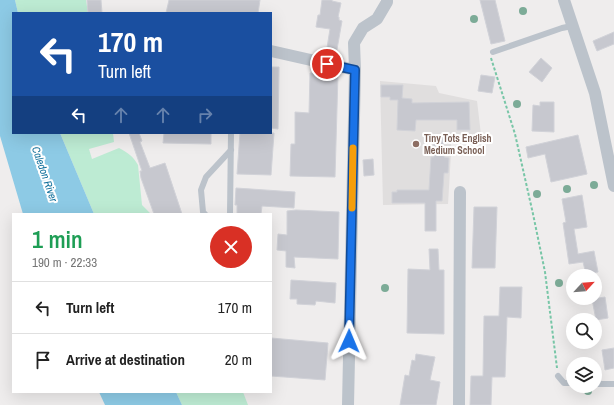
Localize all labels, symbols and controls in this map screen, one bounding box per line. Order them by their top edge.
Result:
text: 170 m [98,23,163,61]
icon: left [32,28,84,80]
pin [310,47,344,81]
icon: arrive [316,53,338,75]
text: Turn left [98,59,151,84]
icon: left [68,104,90,126]
icon: ahead [110,104,132,126]
icon: ahead [152,104,174,126]
icon: right [194,104,216,126]
place label: Tiny Tots English Medium School [424,132,492,157]
marker: Tiny Tots English Medium School [411,139,421,149]
water label: Caledon River [29,144,61,204]
text: 1 min [32,223,83,255]
button: close [210,226,252,268]
text: 190 m · 22:33 [32,254,97,271]
north arrow [566,269,602,305]
map controls [566,269,602,393]
icon: left [32,297,54,319]
text: Turn left [66,297,114,318]
text: 170 m [218,297,252,318]
button: search [566,313,602,349]
position arrow [328,320,370,362]
icon: arrive [32,349,54,371]
text: Arrive at destination [66,349,185,370]
text: 20 m [225,349,252,370]
button: layers [566,357,602,393]

